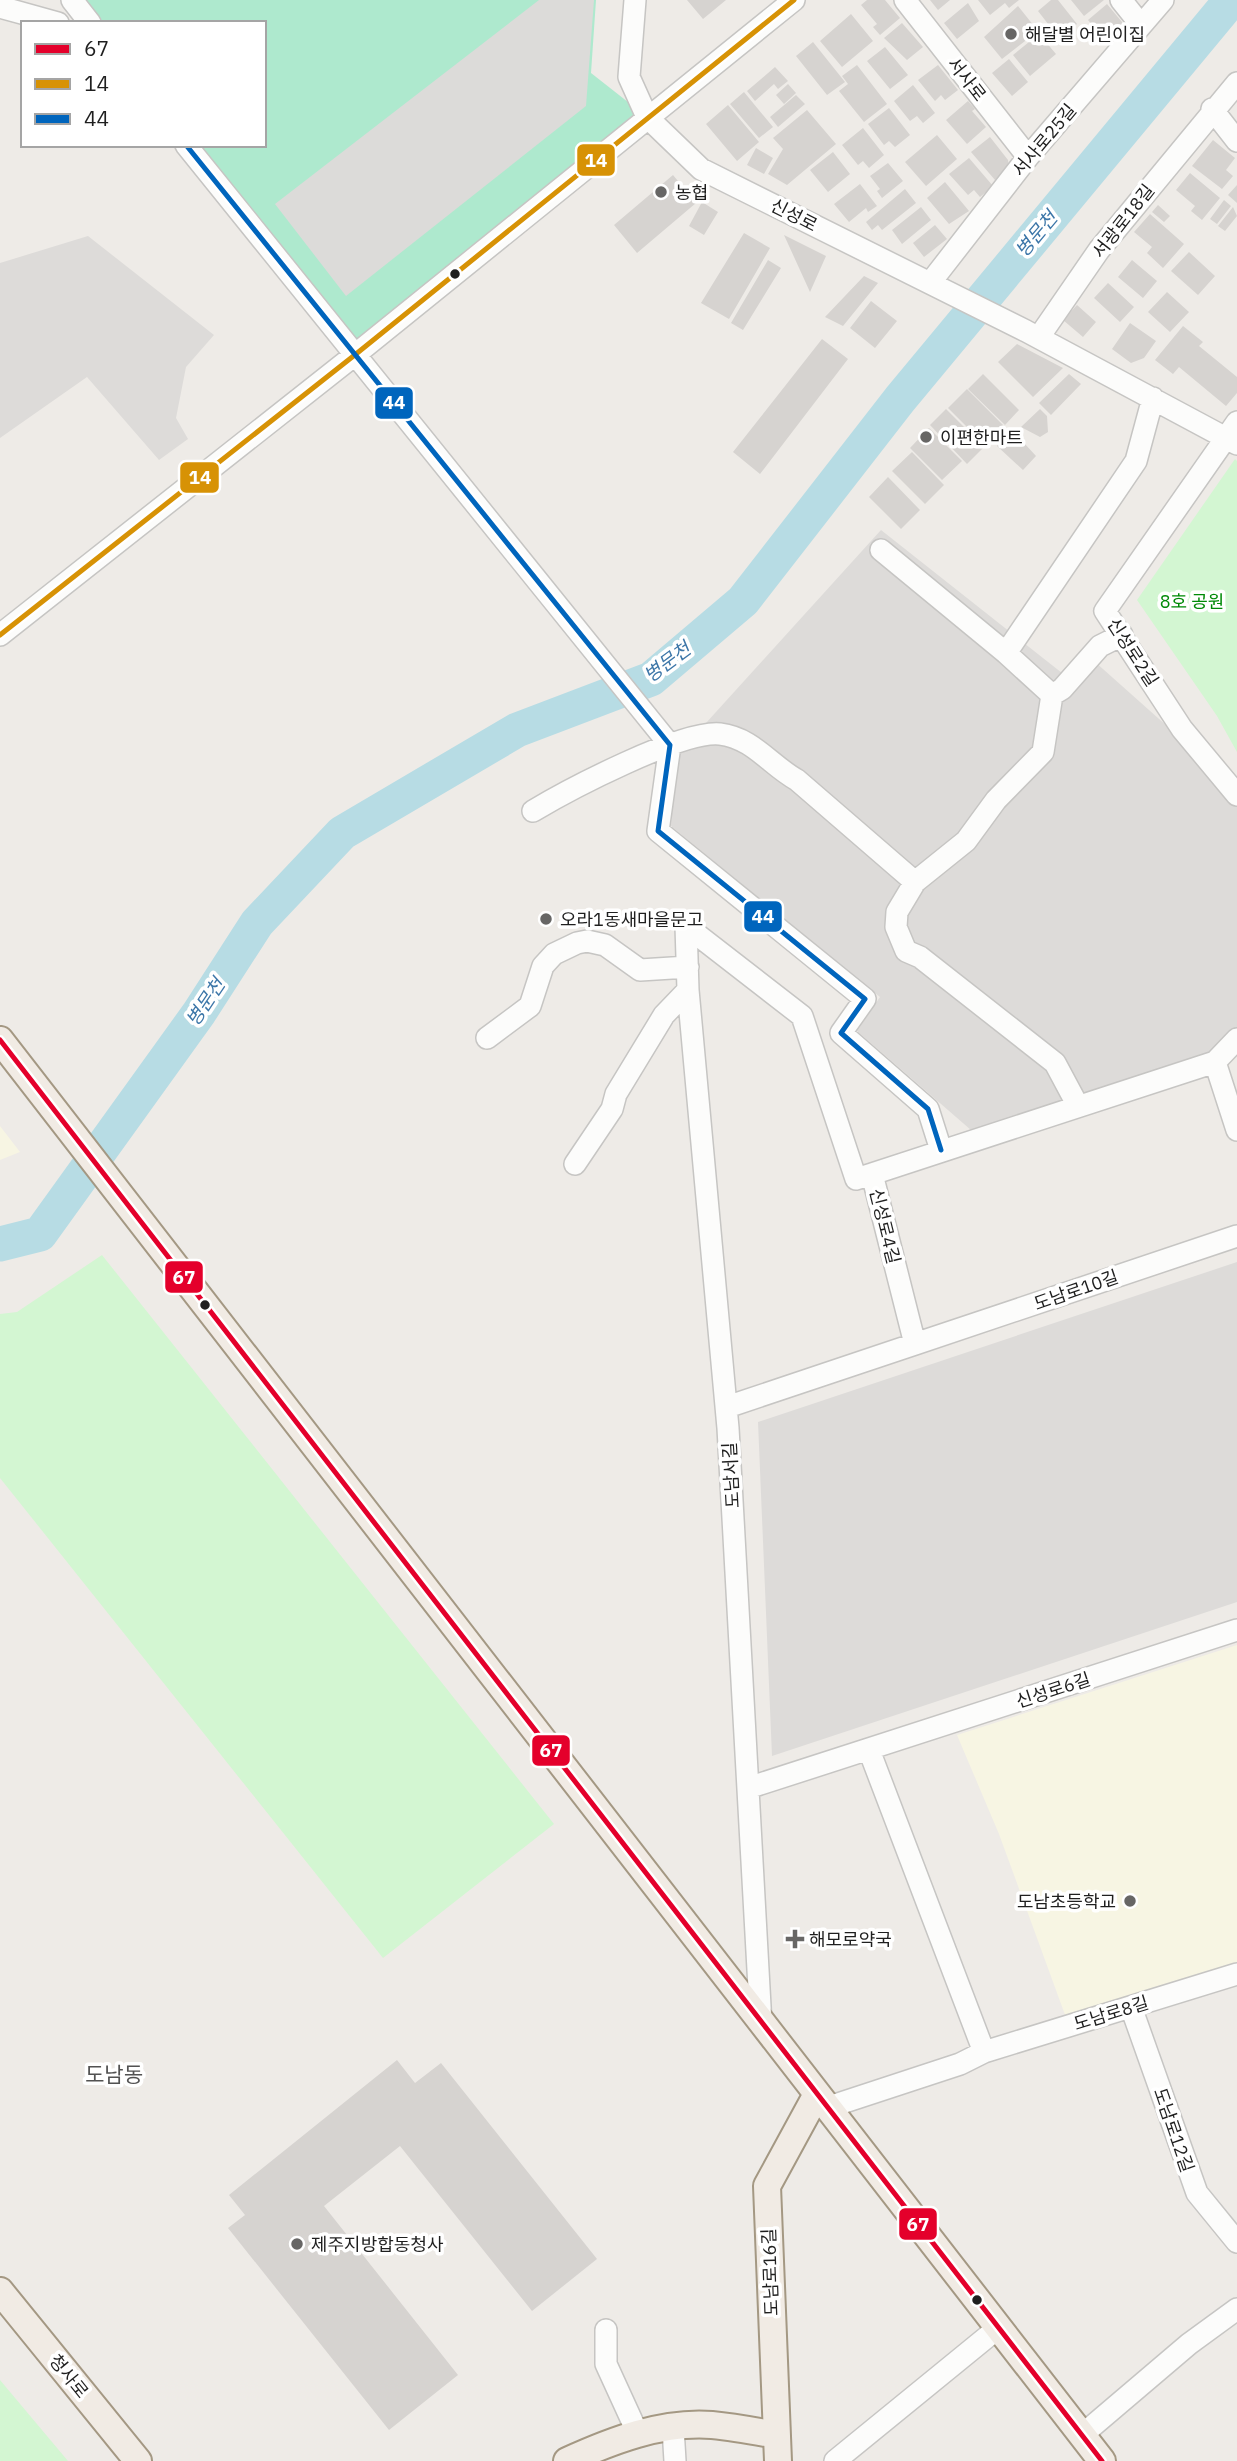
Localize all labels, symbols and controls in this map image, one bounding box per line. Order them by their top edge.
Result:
legend [21,21,266,147]
place label: 해달별 어린이집 [1025,23,1145,46]
marker: 해달별 어린이집 [1003,26,1019,42]
text: 67 [84,34,109,62]
street label: 서사로 [943,52,991,106]
text: 14 [84,69,109,97]
street label: 서사로25길 [1007,99,1081,181]
text: 44 [84,104,109,132]
line badge: 14 [576,143,616,177]
text: 14 [585,148,607,172]
street label: 서광로18길 [1087,179,1159,263]
place label: 농협 [675,181,708,204]
marker: 농협 [653,184,669,200]
street label: 신성로 [767,193,821,237]
water label: 병문천 [1010,205,1063,262]
unlabelled marker [448,267,462,281]
line badge: 44 [374,386,414,420]
text: 44 [383,390,405,414]
place label: 이편한마트 [940,426,1023,449]
marker: 이편한마트 [918,429,934,445]
line badge: 14 [179,461,220,494]
text: 14 [189,465,211,489]
park label: 8호 공원 [1160,590,1224,613]
street label: 신성로2길 [1102,613,1164,691]
water label: 병문천 [639,636,696,687]
line badge: 44 [743,900,783,933]
text: 44 [752,904,774,928]
place label: 오라1동새마을문고 [560,908,703,931]
marker: 오라1동새마을문고 [538,911,554,927]
water label: 병문천 [180,972,230,1030]
street label: 신성로4길 [865,1186,905,1266]
line badge: 67 [164,1260,204,1294]
text: 67 [173,1265,195,1289]
street label: 도남로10길 [1031,1265,1121,1315]
unlabelled marker [198,1298,212,1312]
street label: 도남서길 [718,1441,744,1509]
street label: 신성로6길 [1013,1667,1093,1713]
line badge: 67 [531,1734,571,1767]
text: 67 [540,1738,562,1762]
place label: 도남초등학교 [1017,1890,1116,1913]
marker: 도남초등학교 [1122,1893,1138,1909]
place label: 해모로약국 [809,1928,892,1951]
marker: 해모로약국 [787,1931,803,1947]
street label: 도남로8길 [1071,1991,1151,2035]
district label: 도남동 [85,2060,143,2088]
street label: 도남로12길 [1149,2085,1199,2175]
line badge: 67 [898,2207,938,2241]
text: 67 [907,2212,929,2236]
street label: 도남로16길 [757,2228,783,2316]
place label: 제주지방합동청사 [311,2233,444,2256]
marker: 제주지방합동청사 [289,2236,305,2252]
unlabelled marker [970,2293,984,2307]
street label: 청사로 [44,2349,94,2403]

